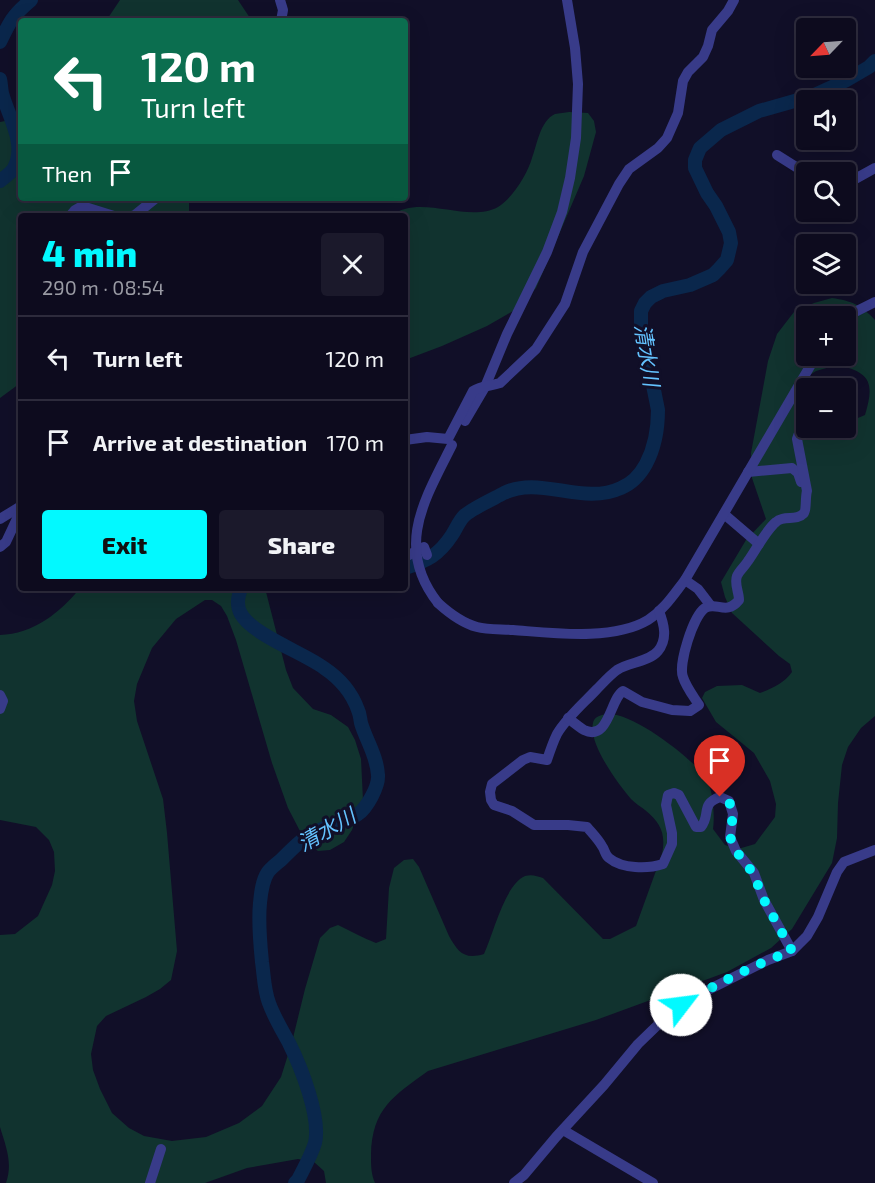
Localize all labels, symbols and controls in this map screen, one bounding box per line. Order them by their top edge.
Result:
north arrow [796,18,856,78]
map controls [796,18,856,438]
text: 120 m [141,40,256,90]
icon: left [42,42,120,120]
button: sound [796,90,856,150]
text: Turn left [141,91,245,123]
icon: arrive [104,156,137,189]
text: Then [42,160,92,186]
button: search [796,162,856,222]
text: 4 min [42,231,137,274]
button: close [321,233,384,296]
button: layers [796,234,856,294]
text: 290 m · 08:54 [42,275,164,299]
button: + [796,306,856,366]
water label: 清水川 [631,322,666,390]
icon: left [42,342,75,375]
text: Turn left [93,345,182,371]
text: 120 m [325,345,384,371]
button: − [796,378,856,438]
icon: arrive [42,426,75,459]
text: Arrive at destination [93,429,307,455]
text: 170 m [327,429,384,455]
button: Exit [42,510,207,579]
button: Share [219,510,384,579]
pin [694,735,745,797]
icon: arrive [703,744,736,777]
water label: 清水川 [292,801,361,856]
position arrow [649,973,713,1037]

